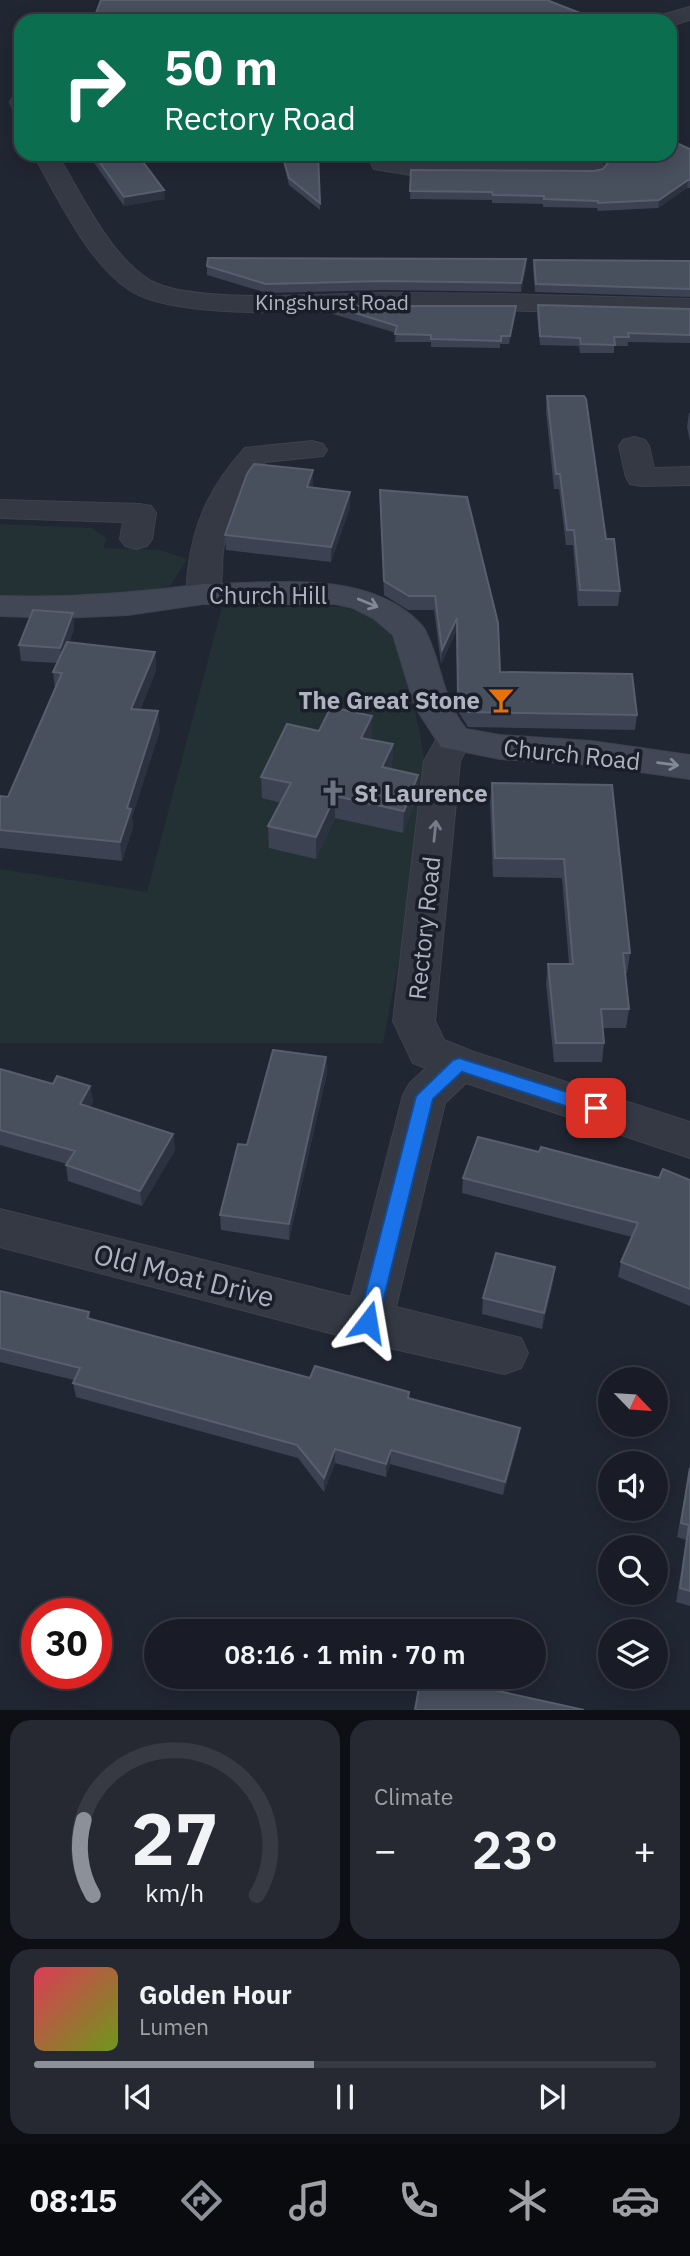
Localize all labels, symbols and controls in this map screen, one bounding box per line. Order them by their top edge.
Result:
text: 50 m [164,35,278,98]
icon: right [49,42,140,133]
text: Rectory Road [164,97,356,139]
street label: Kingshurst Road [255,288,409,316]
street label: Church Hill [209,579,327,611]
one-way arrow [357,598,378,611]
place label: The Great Stone [299,684,480,716]
bar icon: The Great Stone [486,685,516,715]
street label: Church Road [502,731,642,777]
one-way arrow [656,758,679,771]
place label: St Laurence [354,777,488,809]
church icon: St Laurence [318,778,348,808]
one-way arrow [428,820,441,843]
street label: Rectory Road [401,855,447,1001]
pin [566,1078,626,1138]
icon: arrive [577,1089,615,1127]
street label: Old Moat Drive [90,1235,278,1315]
position arrow [331,1285,405,1359]
north arrow [598,1367,668,1437]
map controls [598,1367,668,1689]
button: sound [598,1451,668,1521]
button: search [598,1535,668,1605]
speed limit sign: 30 [21,1598,112,1689]
button: layers [598,1619,668,1689]
text: 08:16 · 1 min · 70 m [224,1637,466,1671]
text: Climate [374,1781,453,1811]
text: 27 [131,1791,219,1886]
text: 23° [472,1816,558,1883]
text: − [374,1825,397,1874]
text: + [633,1825,656,1874]
text: km/h [146,1876,204,1909]
text: Golden Hour [139,1977,292,2011]
text: Lumen [139,2011,209,2041]
icon: previous [119,2078,157,2116]
icon: pause [326,2078,364,2116]
icon: next [533,2078,571,2116]
icon: directions [177,2176,226,2225]
icon: music [285,2176,334,2225]
icon: phone [394,2176,443,2225]
icon: climate [503,2176,552,2225]
icon: car [611,2176,660,2225]
text: 08:15 [30,2179,117,2221]

